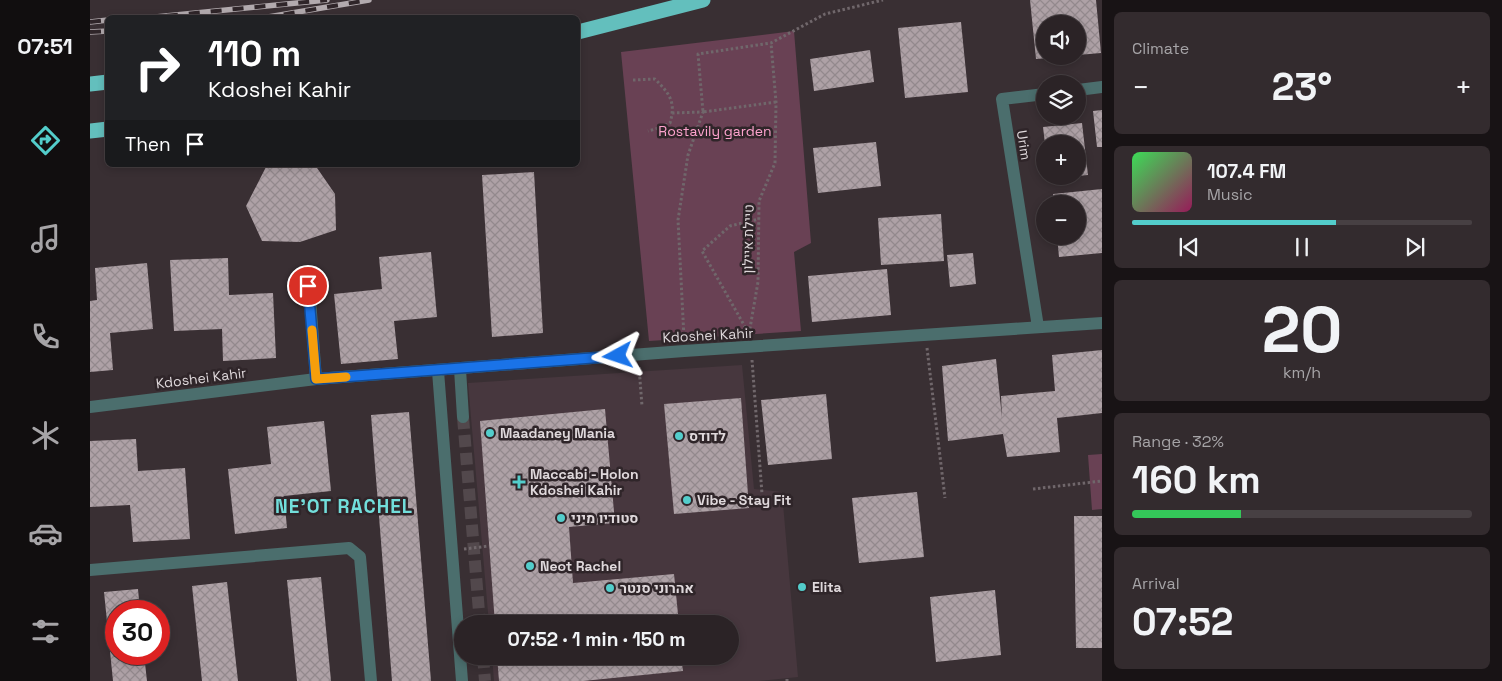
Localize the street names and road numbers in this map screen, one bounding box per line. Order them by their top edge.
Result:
street label: Urim [1013,129,1035,161]
street label: טיילת איילון [738,204,758,274]
street label: Kdoshei Kahir [662,324,754,346]
street label: Kdoshei Kahir [155,364,247,392]

